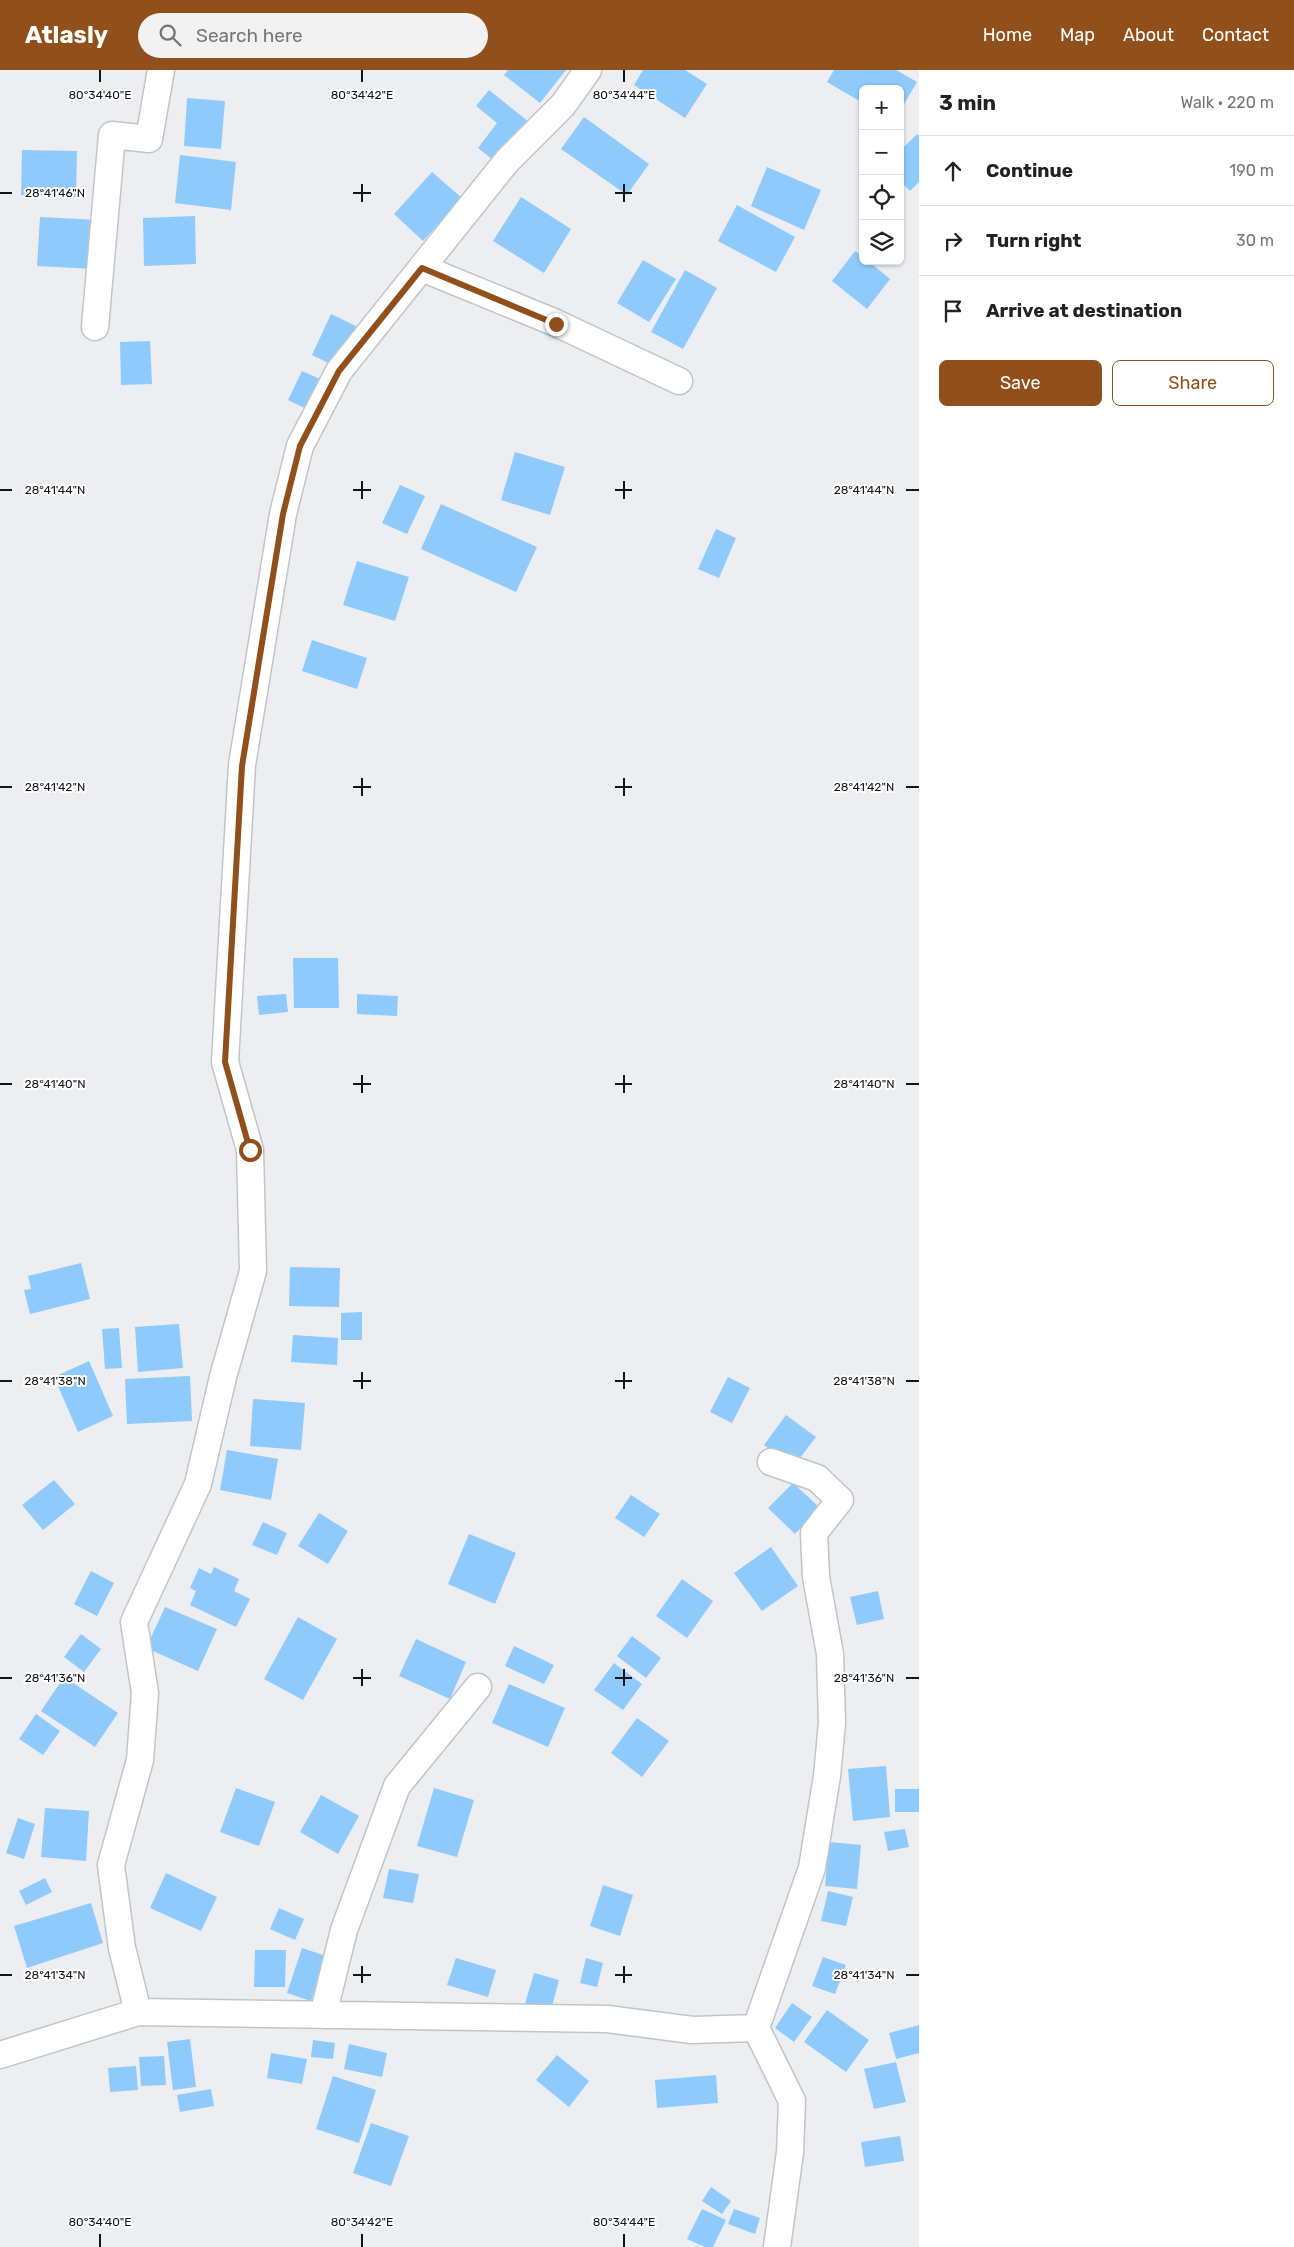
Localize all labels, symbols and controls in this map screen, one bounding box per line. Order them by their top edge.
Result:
search box [138,13,488,58]
text: Atlasly [25,21,108,49]
icon: search [156,21,184,49]
text: Search here [196,24,303,47]
text: Home [983,24,1032,46]
text: Map [1060,24,1095,46]
text: About [1123,24,1174,46]
text: Contact [1202,24,1269,46]
map controls [859,85,904,265]
button: + [859,85,904,130]
text: 80°34'40"E [68,88,132,102]
text: 80°34'42"E [331,88,393,102]
text: 80°34'44"E [593,88,655,102]
text: 3 min [939,90,996,115]
text: Walk · 220 m [1181,93,1274,112]
button: − [859,130,904,175]
icon: ahead [939,157,967,185]
text: Continue [986,159,1073,182]
text: 190 m [1229,161,1274,180]
button: locate [859,175,904,220]
text: 28°41'46"N [25,186,85,200]
button: layers [859,220,904,265]
icon: right [939,227,967,255]
text: Turn right [986,229,1081,252]
text: 30 m [1236,231,1274,250]
icon: arrive [939,297,967,325]
text: Arrive at destination [986,299,1182,322]
route end [545,313,568,336]
button: Save [939,360,1102,406]
button: Share [1112,360,1274,406]
text: 28°41'44"N [25,483,85,497]
text: 28°41'44"N [834,483,894,497]
text: 28°41'42"N [25,780,85,794]
text: 28°41'42"N [834,780,894,794]
text: 28°41'40"N [24,1077,86,1091]
text: 28°41'40"N [833,1077,895,1091]
route start [239,1139,262,1162]
text: 28°41'38"N [24,1374,86,1388]
text: 28°41'38"N [833,1374,895,1388]
text: 28°41'36"N [25,1671,85,1685]
text: 28°41'36"N [834,1671,894,1685]
text: 28°41'34"N [25,1968,86,1982]
text: 28°41'34"N [834,1968,895,1982]
text: 80°34'40"E [68,2215,132,2229]
text: 80°34'42"E [331,2215,393,2229]
text: 80°34'44"E [593,2215,655,2229]

